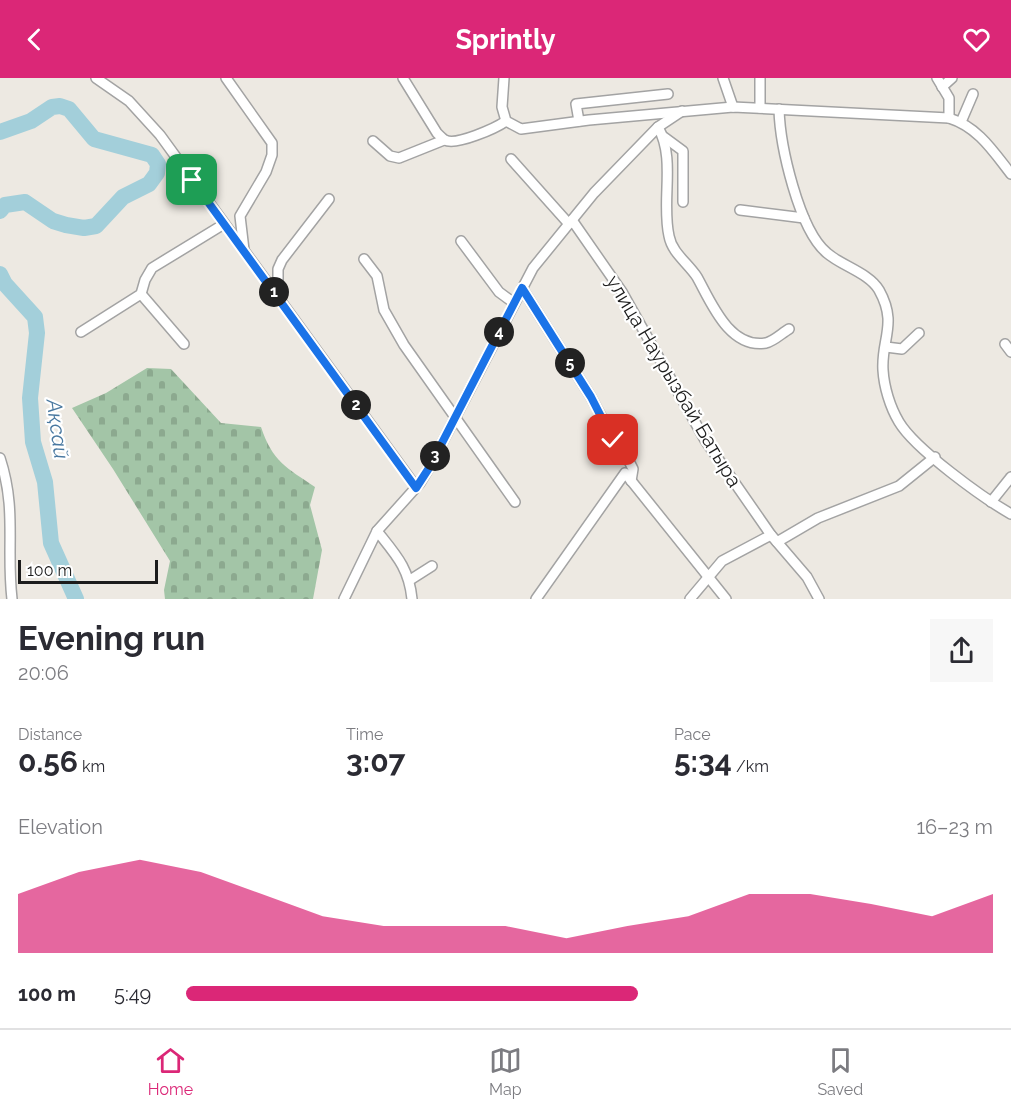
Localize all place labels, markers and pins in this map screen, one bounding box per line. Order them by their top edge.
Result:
pin [166,154,217,205]
pin: 1 [259,277,289,307]
pin: 4 [484,317,514,347]
pin: 5 [555,348,585,378]
pin: 2 [341,390,371,420]
pin [587,414,638,465]
pin: 3 [420,441,450,471]

